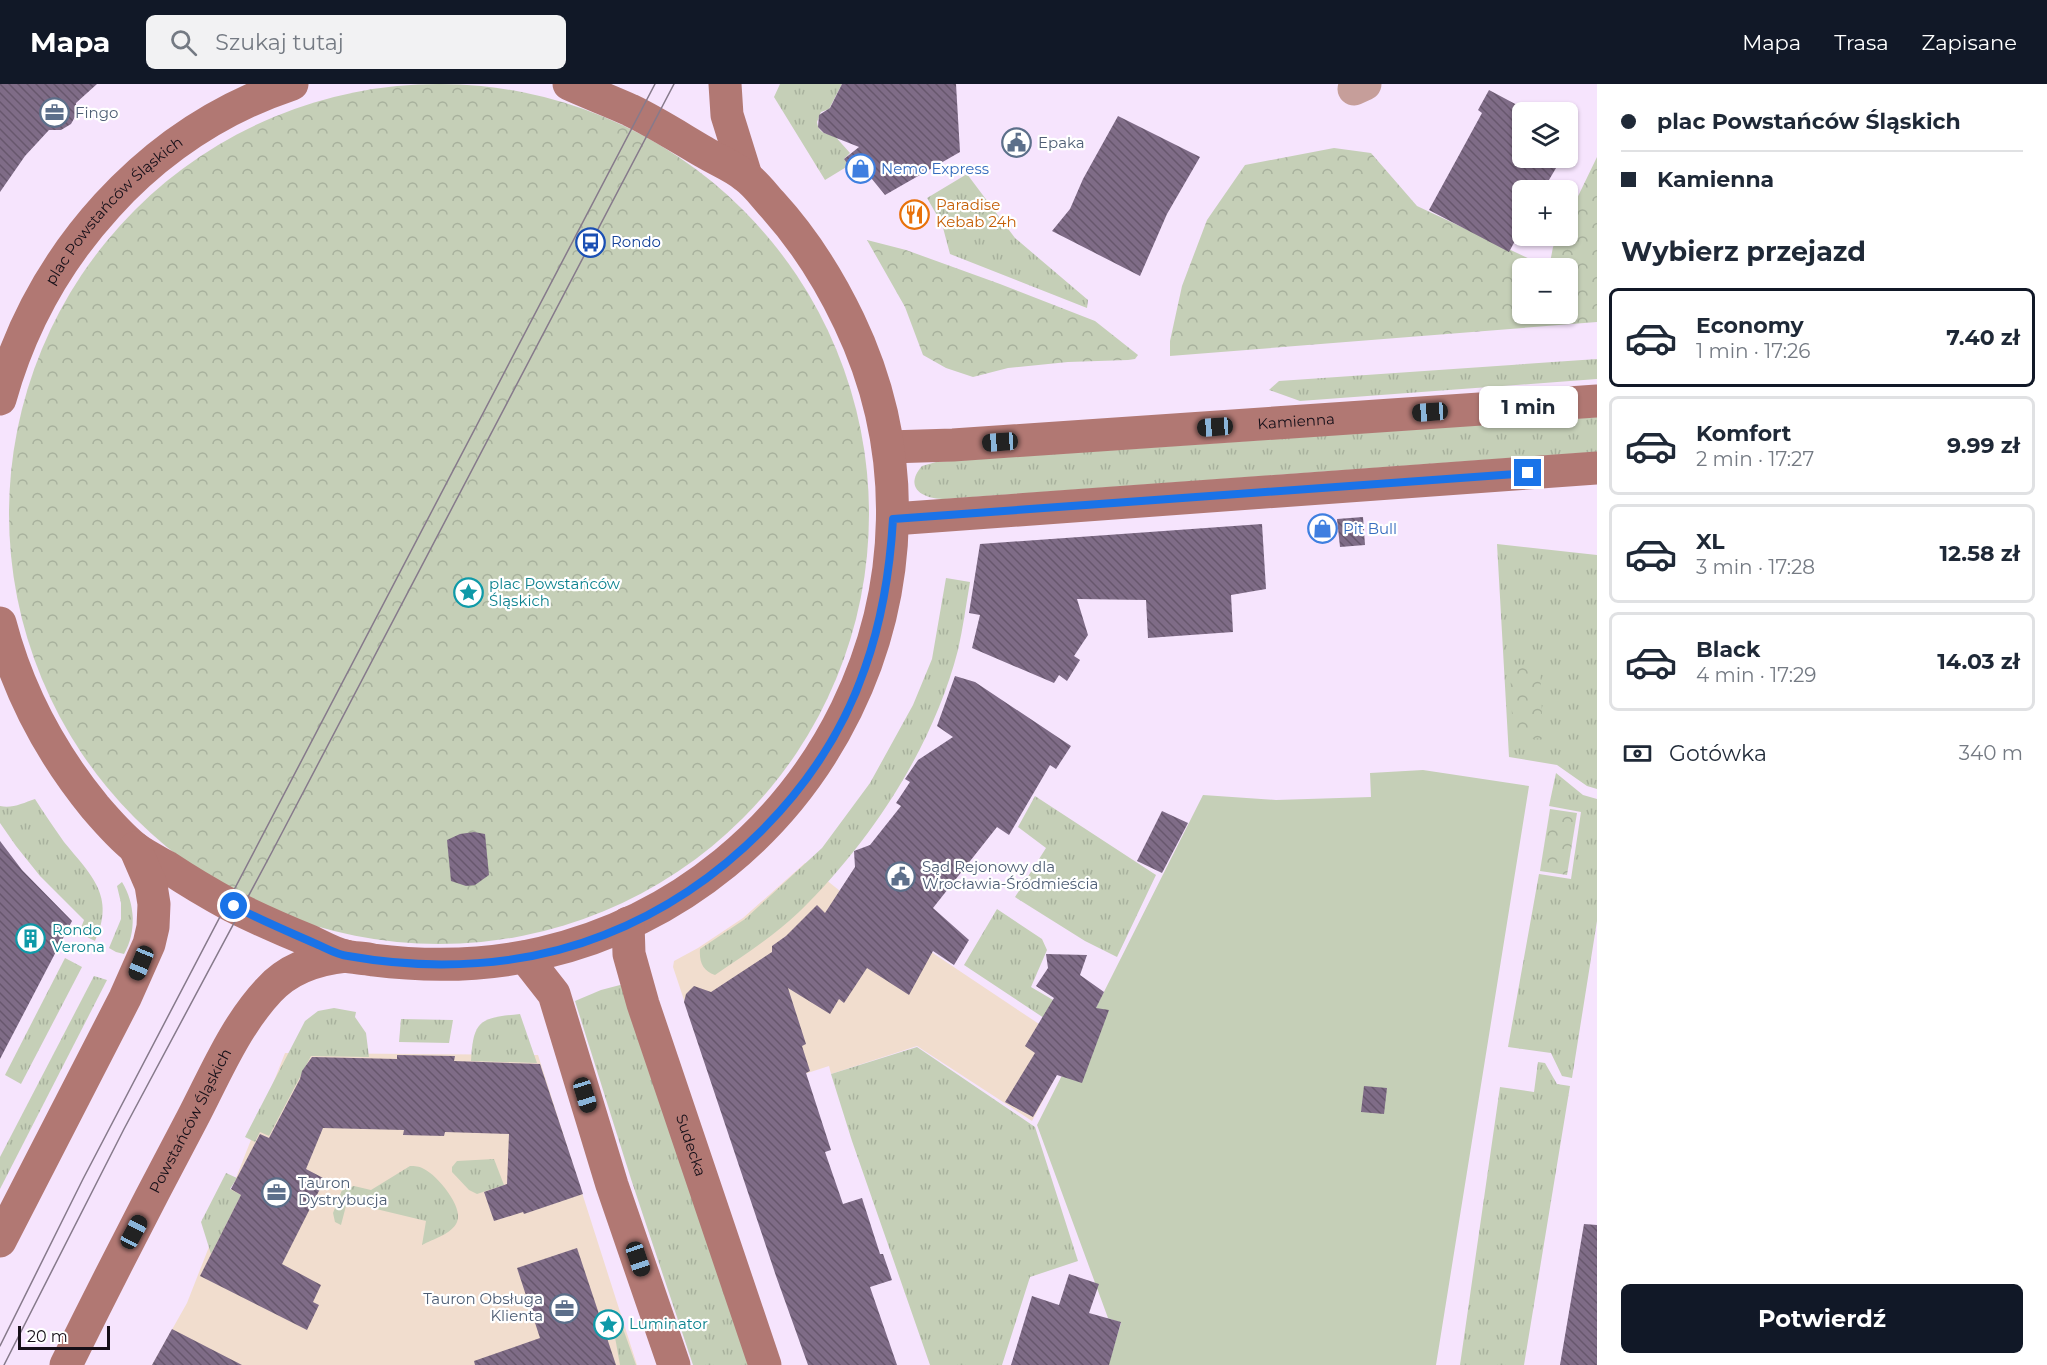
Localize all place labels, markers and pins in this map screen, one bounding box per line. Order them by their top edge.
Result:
office icon: Fingo [38,97,70,129]
place label: Fingo [75,103,118,122]
public building icon: Epaka [1001,127,1033,159]
place label: Epaka [1038,133,1085,152]
shop icon: Nemo Express [844,153,876,185]
place label: Nemo Express [881,159,989,178]
place label: Paradise Kebab 24h [936,195,1017,231]
restaurant icon: Paradise Kebab 24h [899,198,931,230]
bus stop icon: Rondo [574,226,606,258]
place label: Rondo [611,232,661,251]
shop icon: Pit Bull [1306,513,1338,545]
place label: Pit Bull [1343,519,1397,538]
place label: plac Powstańców Śląskich [489,574,621,610]
place icon: plac Powstańców Śląskich [452,577,484,609]
place label: Sąd Rejonowy dla Wrocławia-Śródmieścia [922,857,1098,893]
public building icon: Sąd Rejonowy dla Wrocławia-Śródmieścia [885,860,917,892]
place label: Rondo Verona [52,920,105,956]
building icon: Rondo Verona [15,923,47,955]
place label: Tauron Dystrybucja [298,1173,388,1209]
office icon: Tauron Dystrybucja [261,1176,293,1208]
place label: Tauron Obsługa Klienta [423,1289,543,1325]
office icon: Tauron Obsługa Klienta [548,1292,580,1324]
place icon: Luminator [592,1308,624,1340]
place label: Luminator [629,1314,708,1333]

